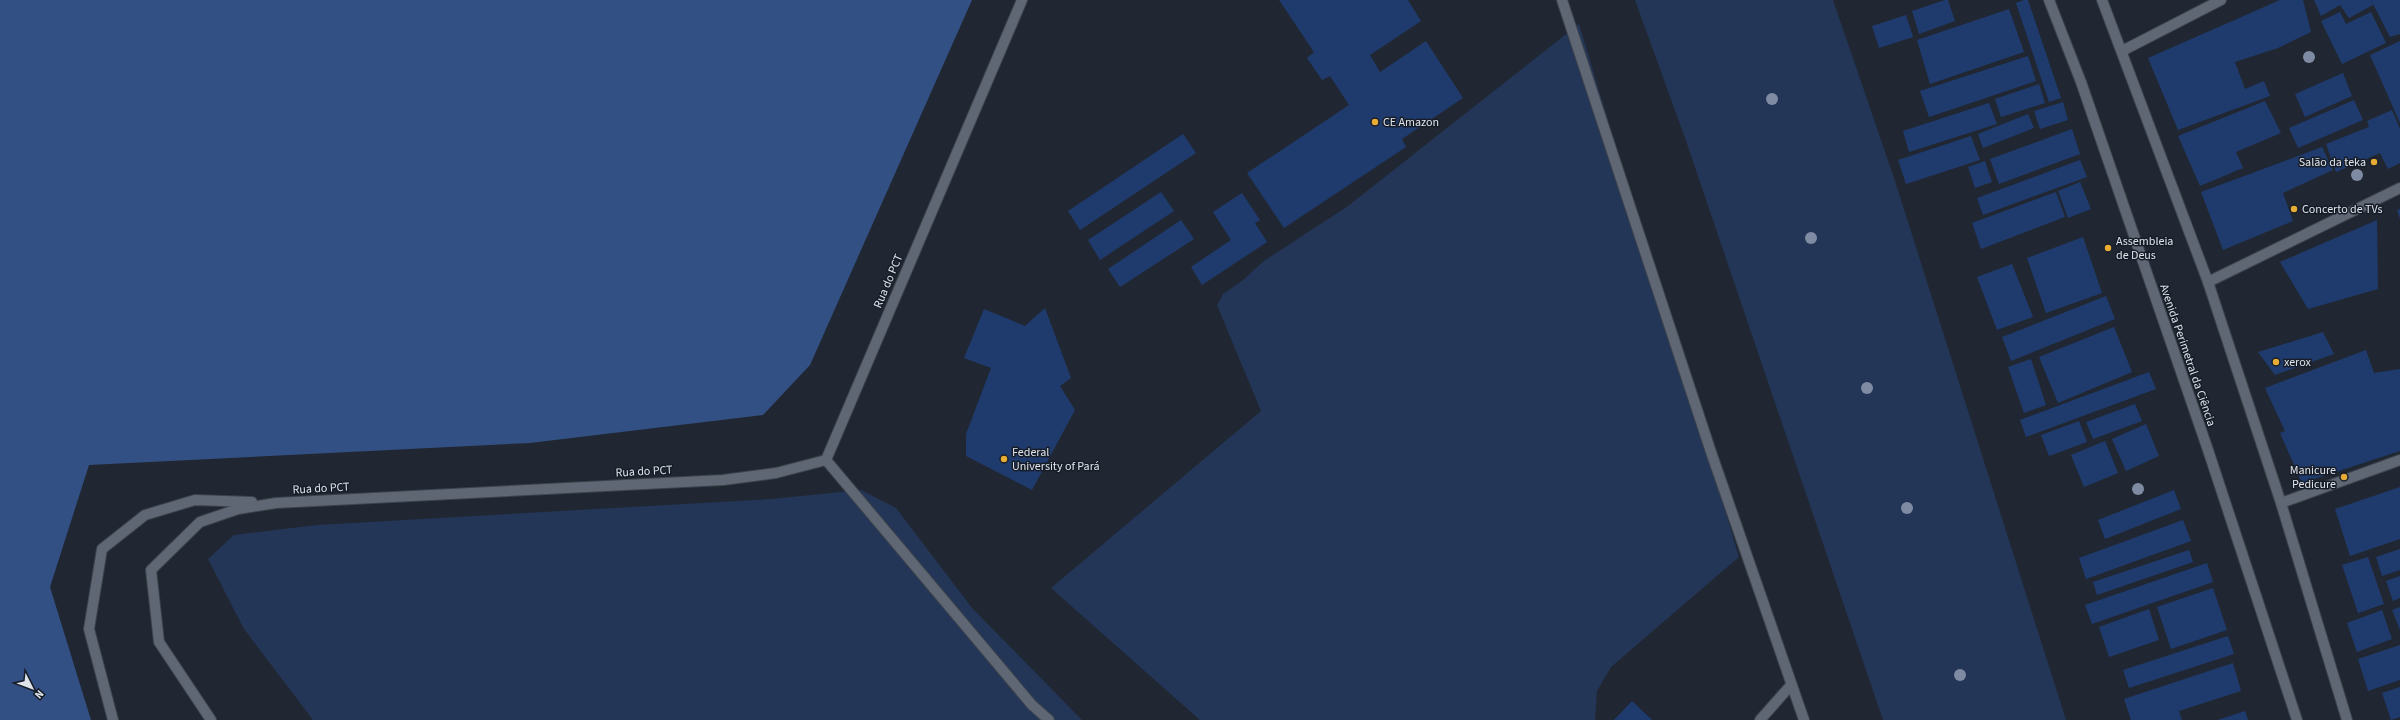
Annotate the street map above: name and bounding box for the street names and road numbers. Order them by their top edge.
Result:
street label: Rua do PCT [869,251,908,311]
street label: Avenida Perimetral da Ciência [2155,282,2220,428]
street label: Rua do PCT [615,461,674,481]
street label: Rua do PCT [292,478,351,498]

